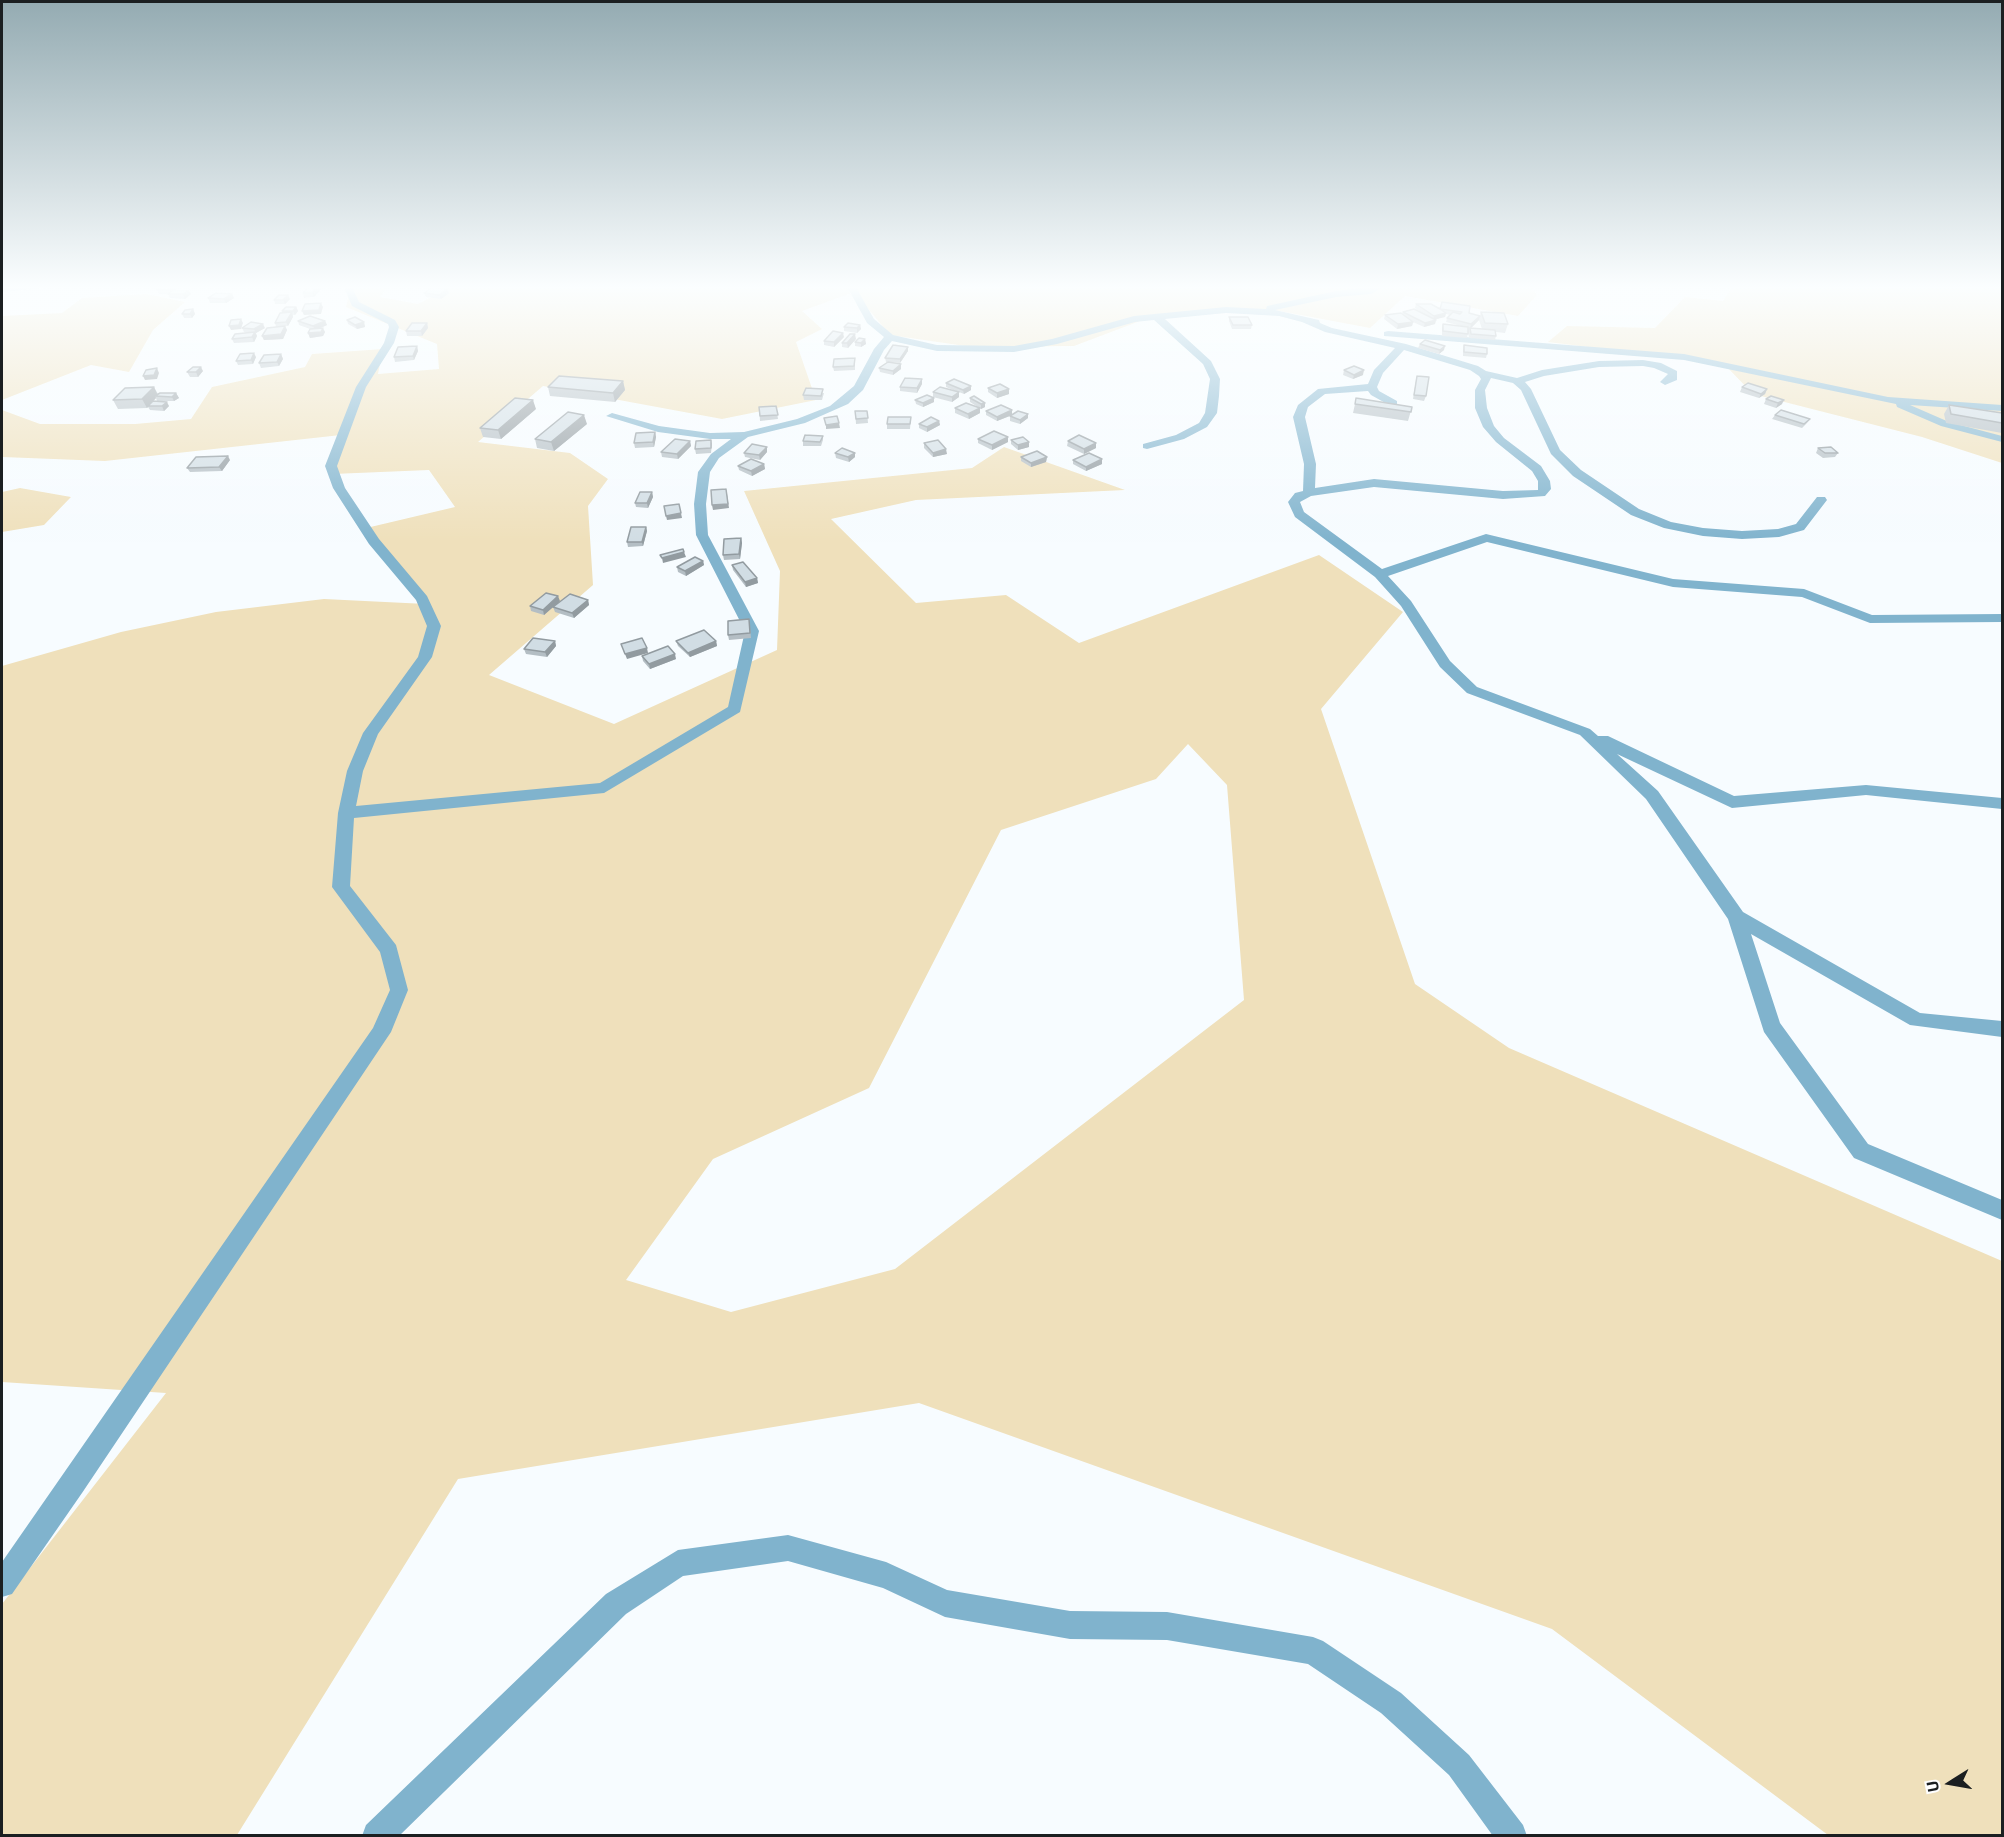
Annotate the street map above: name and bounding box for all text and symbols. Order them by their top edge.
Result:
north arrow [1920,1753,1980,1813]
text: U [1921,1779,1942,1794]

